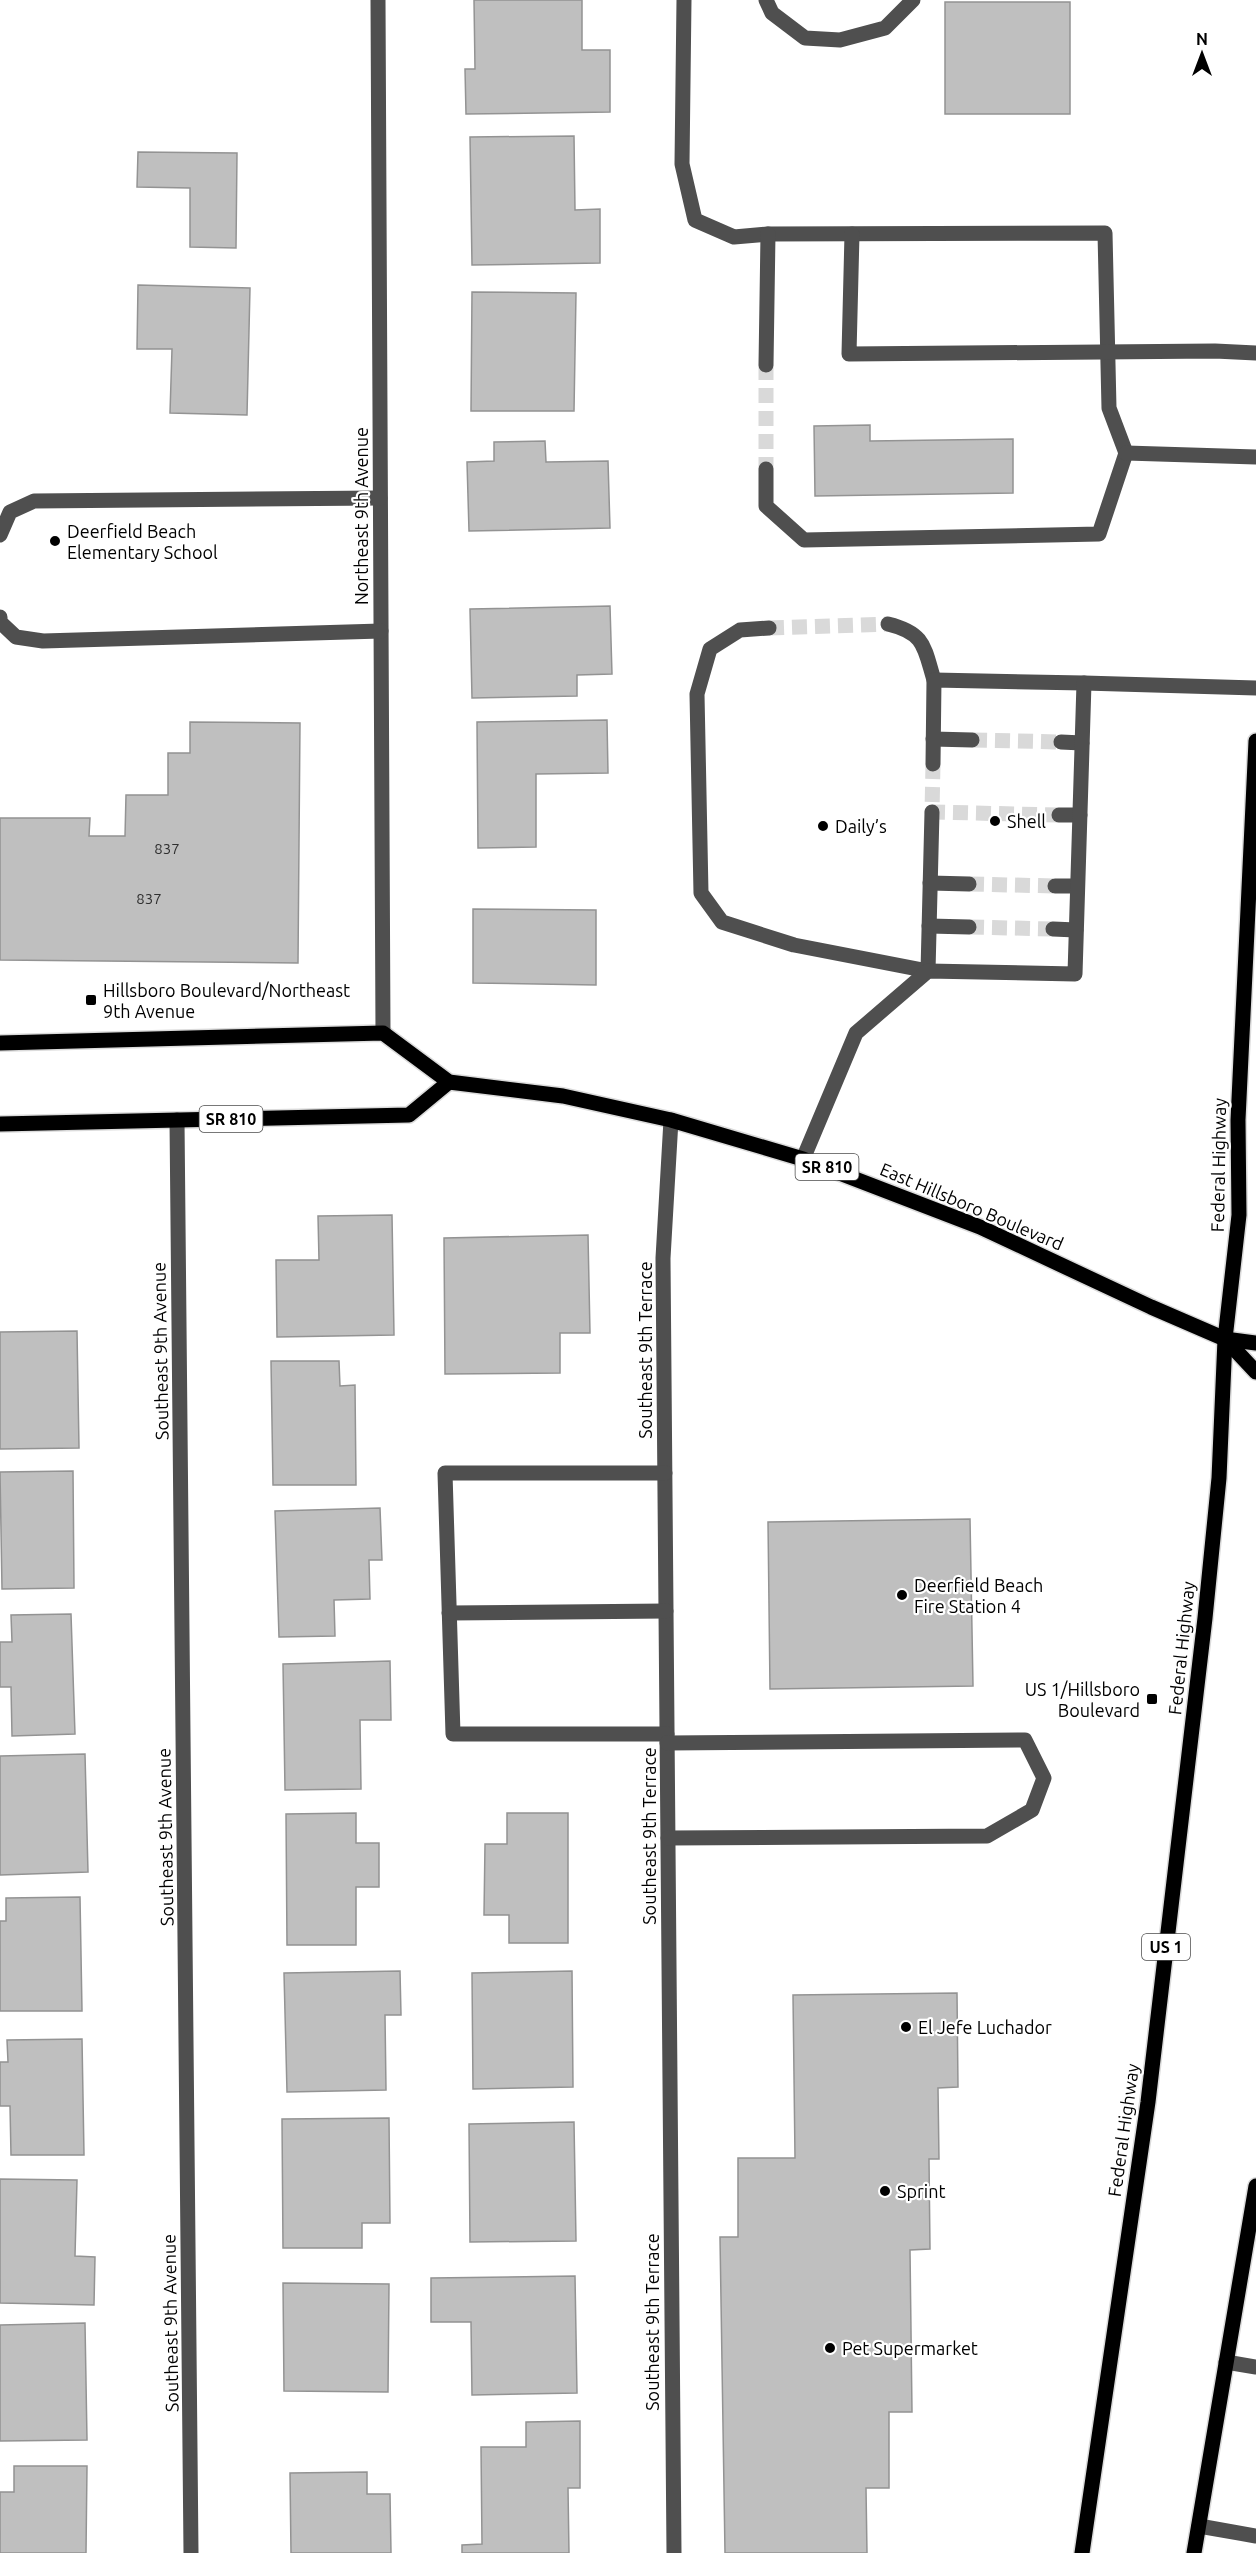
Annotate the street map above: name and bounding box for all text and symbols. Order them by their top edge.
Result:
north arrow [1172,24,1232,84]
text: N [1196,30,1208,48]
street label: Northeast 9th Avenue [351,427,371,605]
place label: Deerfield Beach Elementary School [67,521,218,562]
marker: Deerfield Beach Elementary School [48,534,62,548]
place label: Shell [1007,811,1046,831]
marker: Shell [988,814,1002,828]
place label: Daily’s [835,816,887,836]
marker: Daily’s [816,819,830,833]
house number: 837 [154,840,180,857]
house number: 837 [136,890,162,907]
place label: Hillsboro Boulevard/Northeast 9th Avenue [103,980,350,1021]
marker: Hillsboro Boulevard/Northeast 9th Avenue [84,993,98,1007]
street label: Federal Highway [1207,1097,1229,1232]
road number: SR 810 [200,1106,262,1132]
road number: SR 810 [796,1154,858,1180]
street label: East Hillsboro Boulevard [877,1158,1067,1254]
street label: Southeast 9th Terrace [635,1261,655,1439]
street label: Southeast 9th Avenue [148,1262,172,1440]
place label: Deerfield Beach Fire Station 4 [914,1575,1043,1616]
street label: Federal Highway [1164,1580,1198,1716]
marker: Deerfield Beach Fire Station 4 [895,1588,909,1602]
place label: US 1/Hillsboro Boulevard [1025,1679,1140,1720]
marker: US 1/Hillsboro Boulevard [1145,1692,1159,1706]
street label: Southeast 9th Terrace [639,1747,659,1925]
street label: Southeast 9th Avenue [153,1748,177,1926]
road number: US 1 [1142,1934,1190,1960]
place label: El Jefe Luchador [918,2017,1052,2037]
marker: El Jefe Luchador [899,2020,913,2034]
street label: Federal Highway [1104,2062,1142,2198]
place label: Sprint [897,2181,946,2201]
marker: Sprint [878,2184,892,2198]
street label: Southeast 9th Terrace [642,2233,662,2411]
street label: Southeast 9th Avenue [158,2234,182,2412]
place label: Pet Supermarket [842,2338,978,2358]
marker: Pet Supermarket [823,2341,837,2355]

